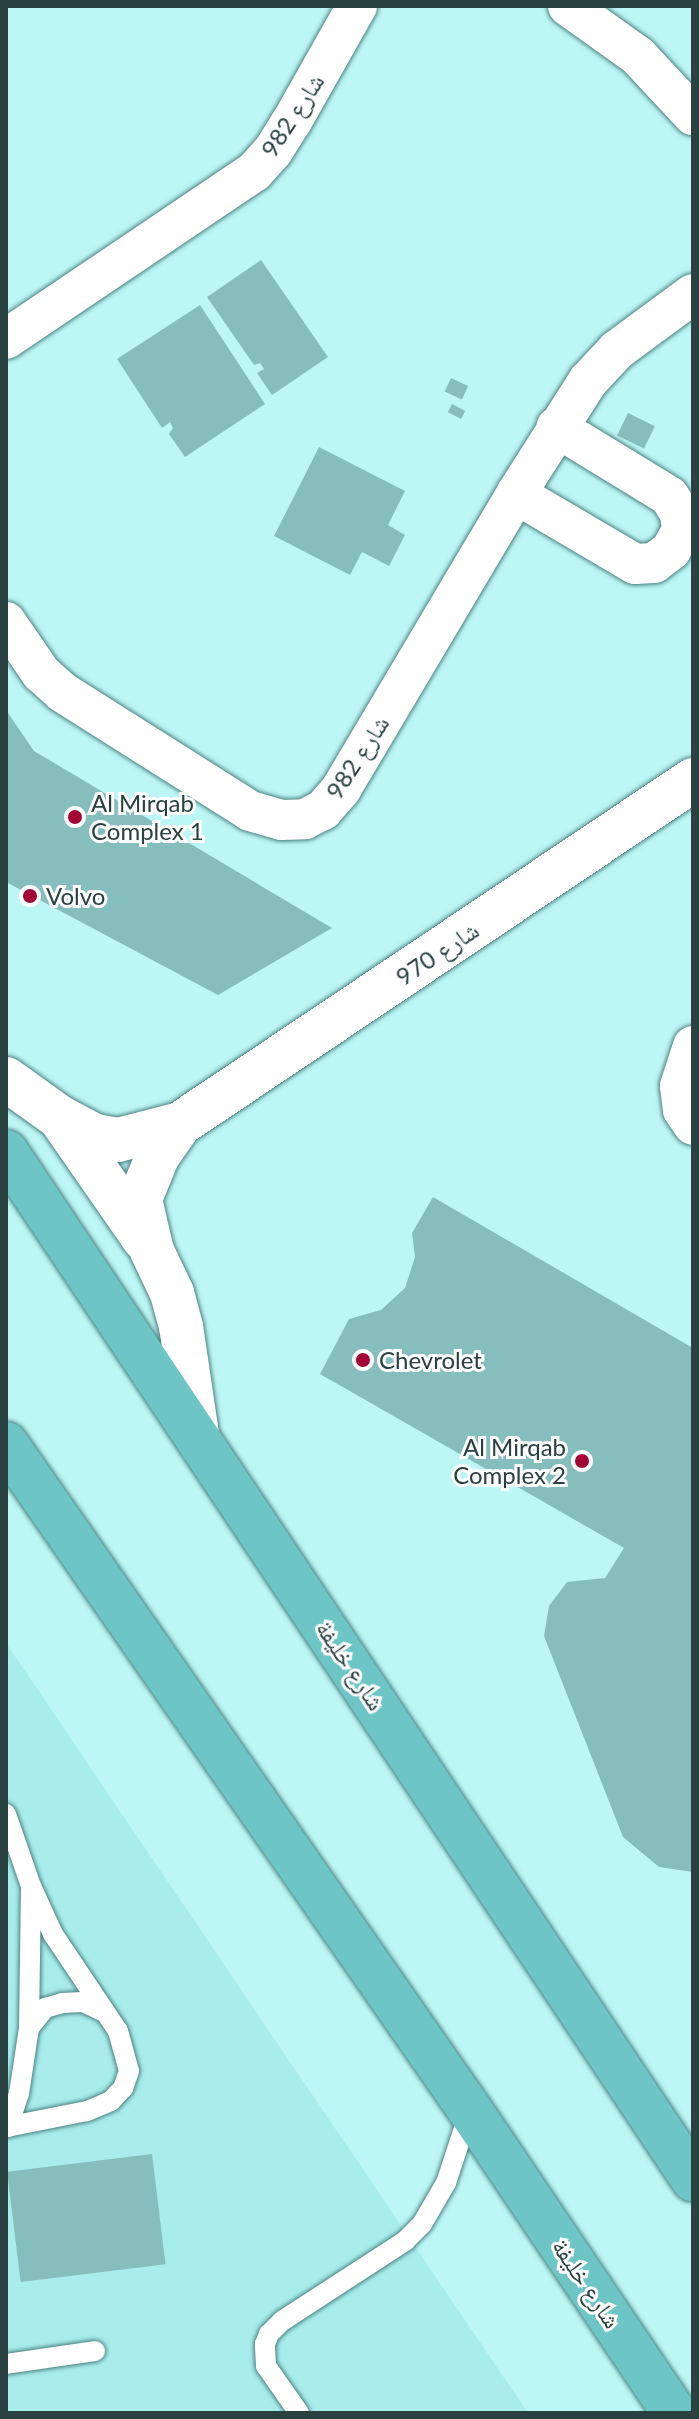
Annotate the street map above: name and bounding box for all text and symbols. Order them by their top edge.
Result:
street label: شارع 982 [254,68,330,162]
street label: شارع 982 [319,710,395,804]
place label: Al Mirqab Complex 1 [91,789,204,845]
marker: Al Mirqab Complex 1 [66,808,84,826]
place label: Volvo [46,882,105,910]
marker: Volvo [21,887,39,905]
street label: شارع 970 [390,915,484,991]
place label: Chevrolet [379,1346,482,1374]
marker: Chevrolet [354,1351,372,1369]
place label: Al Mirqab Complex 2 [453,1433,566,1489]
marker: Al Mirqab Complex 2 [573,1452,591,1470]
street label: شارع خليفة [311,1615,391,1715]
street label: شارع خليفة [547,2233,627,2333]

